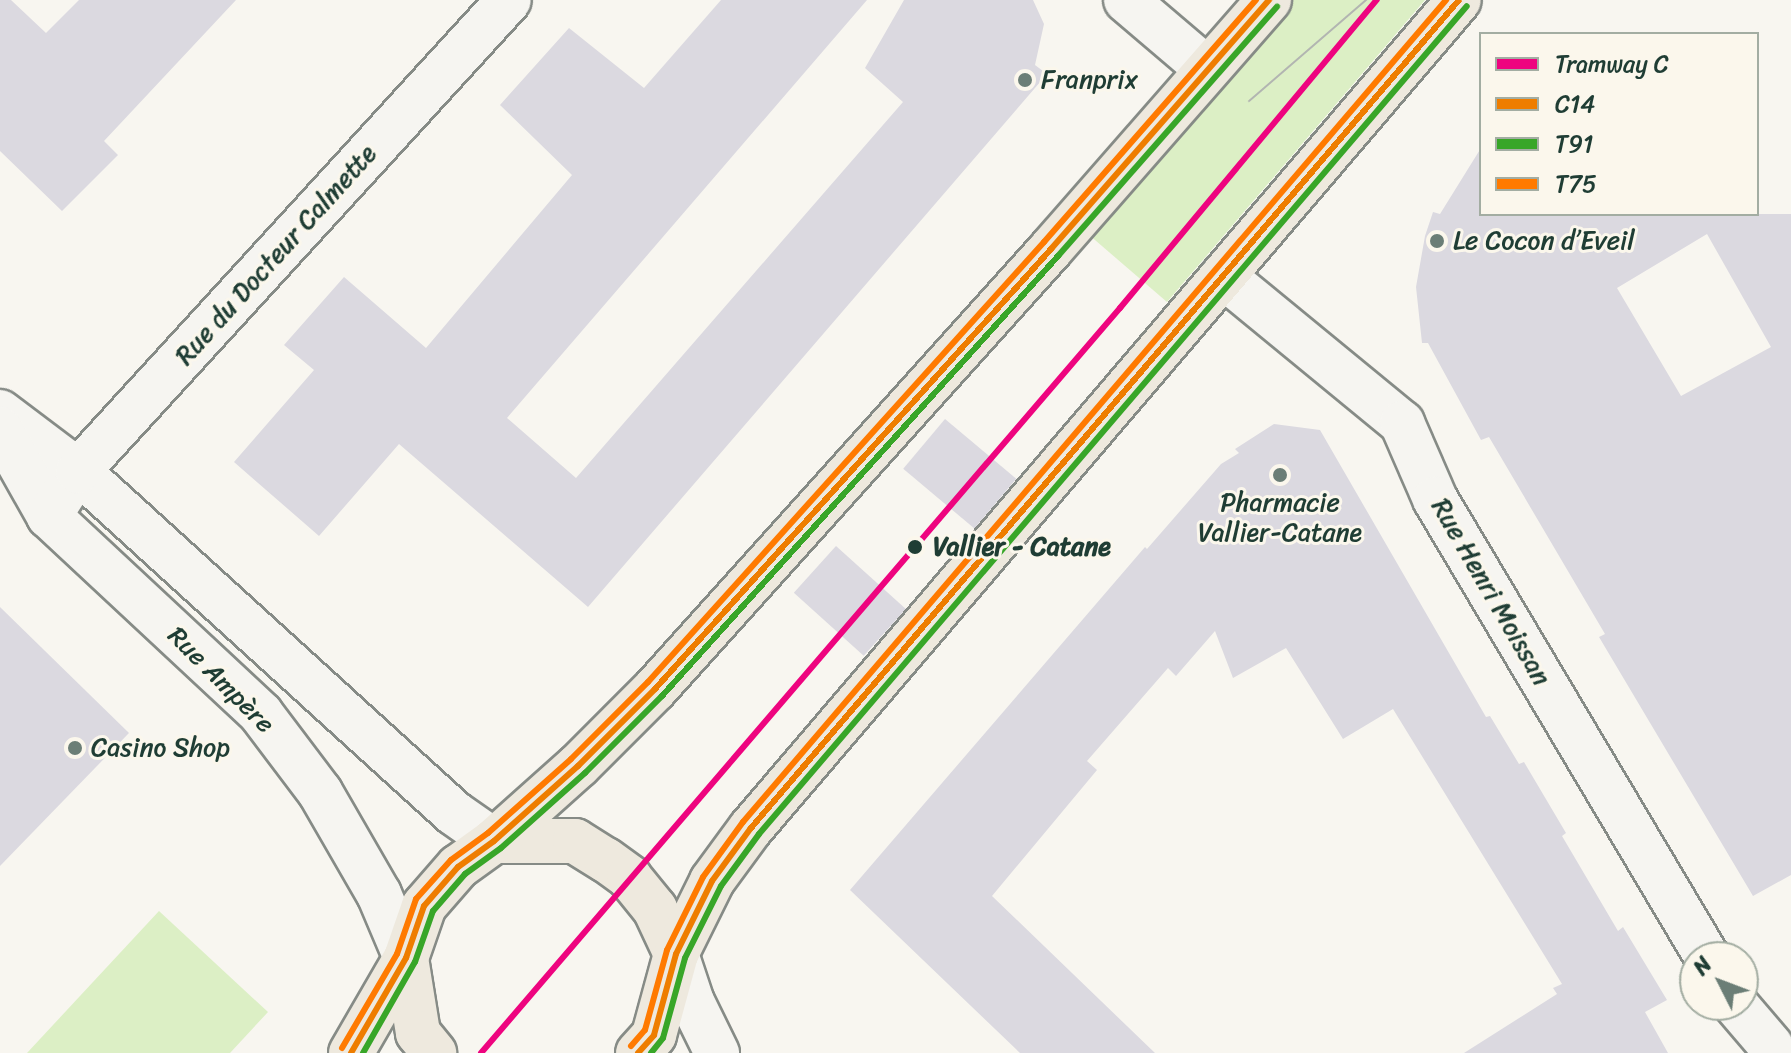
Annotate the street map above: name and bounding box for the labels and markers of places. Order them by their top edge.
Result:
place label: Franprix [1041,64,1138,96]
marker: Franprix [1016,71,1034,89]
place label: Le Cocon d’Eveil [1453,225,1635,257]
marker: Le Cocon d’Eveil [1428,232,1446,250]
marker: Pharmacie Vallier-Catane [1271,466,1289,484]
place label: Pharmacie Vallier-Catane [1198,487,1362,548]
place label: Vallier - Catane [933,531,1111,563]
marker: Vallier - Catane [904,536,926,558]
place label: Casino Shop [91,732,230,764]
marker: Casino Shop [66,739,84,757]

